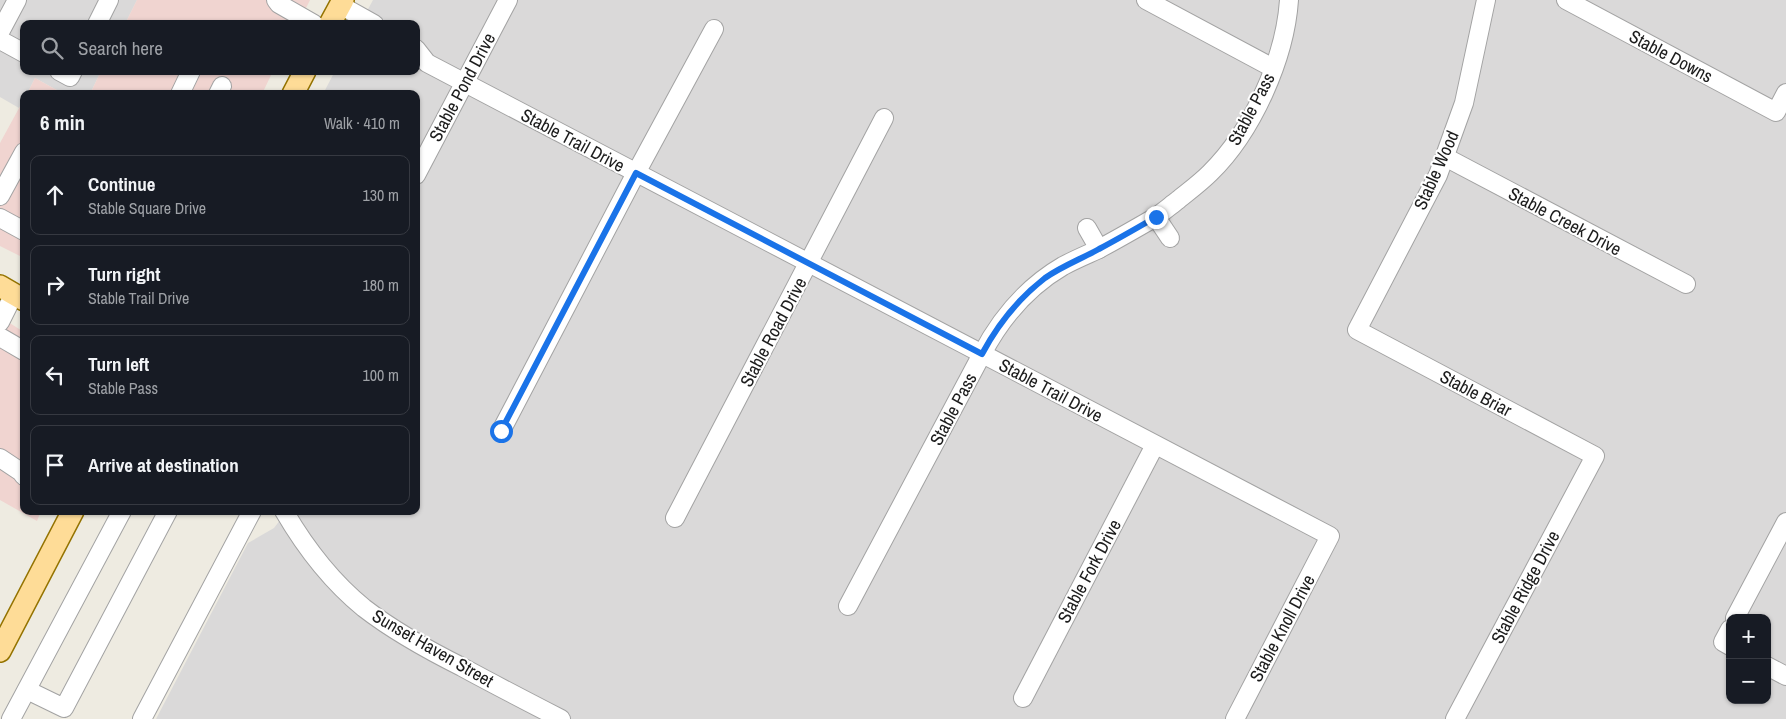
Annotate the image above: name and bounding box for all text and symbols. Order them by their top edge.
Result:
search box [20,20,420,75]
street label: Stable Downs [1625,24,1717,88]
street label: Stable Pond Drive [423,28,501,146]
icon: search [38,34,66,62]
text: Search here [78,35,163,61]
street label: Stable Pass [1221,68,1281,150]
street label: Stable Trail Drive [517,102,629,178]
text: 6 min [40,108,85,137]
text: Walk · 410 m [324,112,400,134]
street label: Stable Wood [1407,126,1465,214]
text: Continue [88,171,156,197]
icon: ahead [41,181,69,209]
street label: Stable Creek Drive [1504,181,1626,261]
text: 130 m [363,184,399,206]
text: Stable Square Drive [88,197,206,219]
route end [1145,206,1168,229]
text: Turn right [88,261,160,287]
icon: right [41,271,69,299]
street label: Stable Road Drive [734,273,812,391]
text: 180 m [363,274,399,296]
text: Stable Trail Drive [88,287,189,309]
text: Turn left [88,351,149,377]
street label: Stable Trail Drive [995,352,1107,428]
icon: left [41,361,69,389]
text: 100 m [363,364,399,386]
street label: Stable Briar [1436,364,1516,422]
street label: Stable Pass [923,368,983,450]
text: Stable Pass [88,377,158,399]
route start [490,420,513,443]
icon: arrive [41,451,69,479]
text: Arrive at destination [88,452,239,478]
street label: Stable Fork Drive [1051,515,1127,627]
street label: Stable Ridge Drive [1485,526,1565,648]
street label: Stable Knoll Drive [1243,570,1321,686]
street label: Sunset Haven Street [368,603,498,693]
map controls [1726,614,1771,704]
button: + [1726,614,1771,659]
button: − [1726,659,1771,704]

